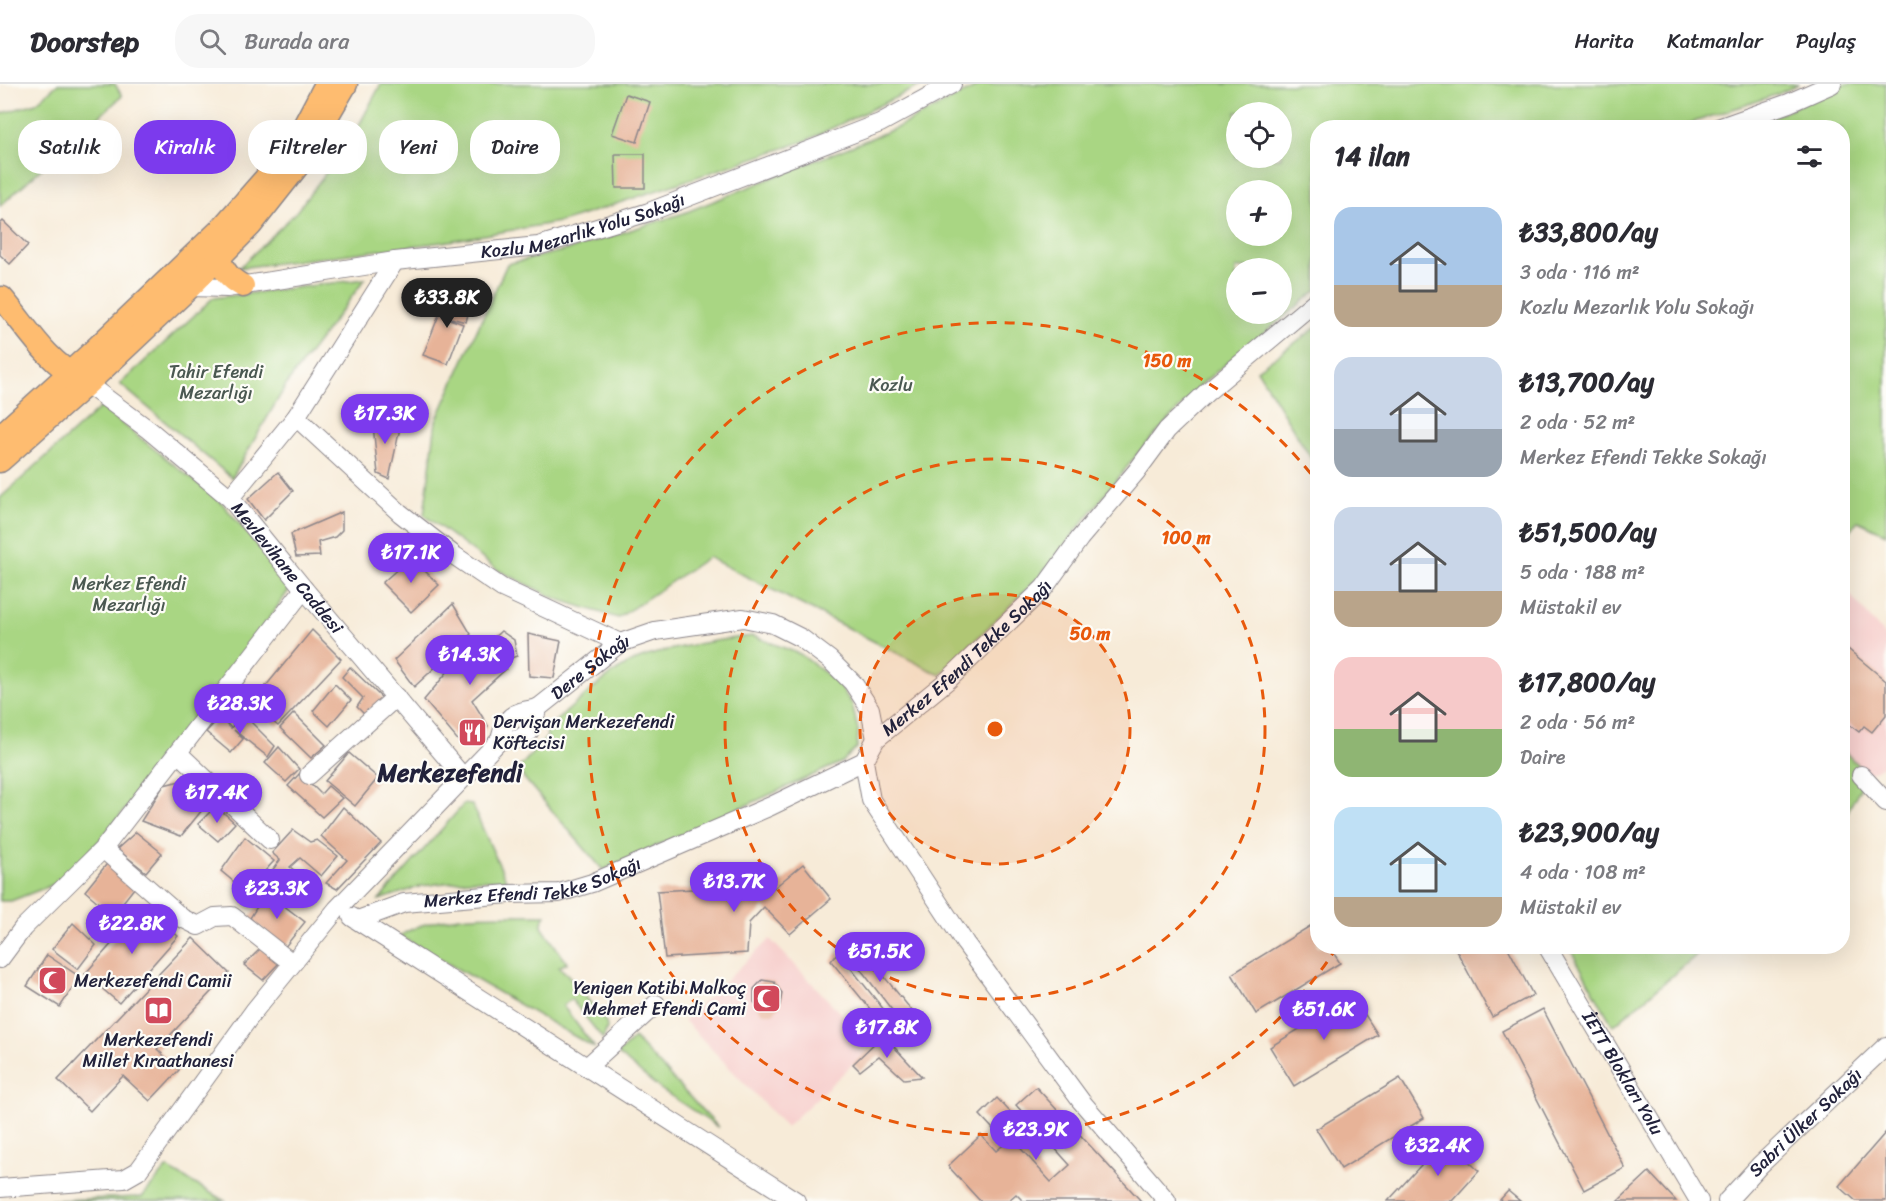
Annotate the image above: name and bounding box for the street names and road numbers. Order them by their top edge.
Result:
street label: Kozlu Mezarlık Yolu Sokağı [479,184,690,268]
street label: Mevlevihane Caddesi [223,494,352,642]
street label: Merkez Efendi Tekke Sokağı [874,573,1061,745]
street label: Dere Sokağı [543,625,634,708]
street label: Merkez Efendi Tekke Sokağı [422,848,646,917]
street label: İETT Blokları Yolu [1573,1004,1673,1142]
street label: Sabri Ülker Sokağı [1740,1060,1870,1184]

